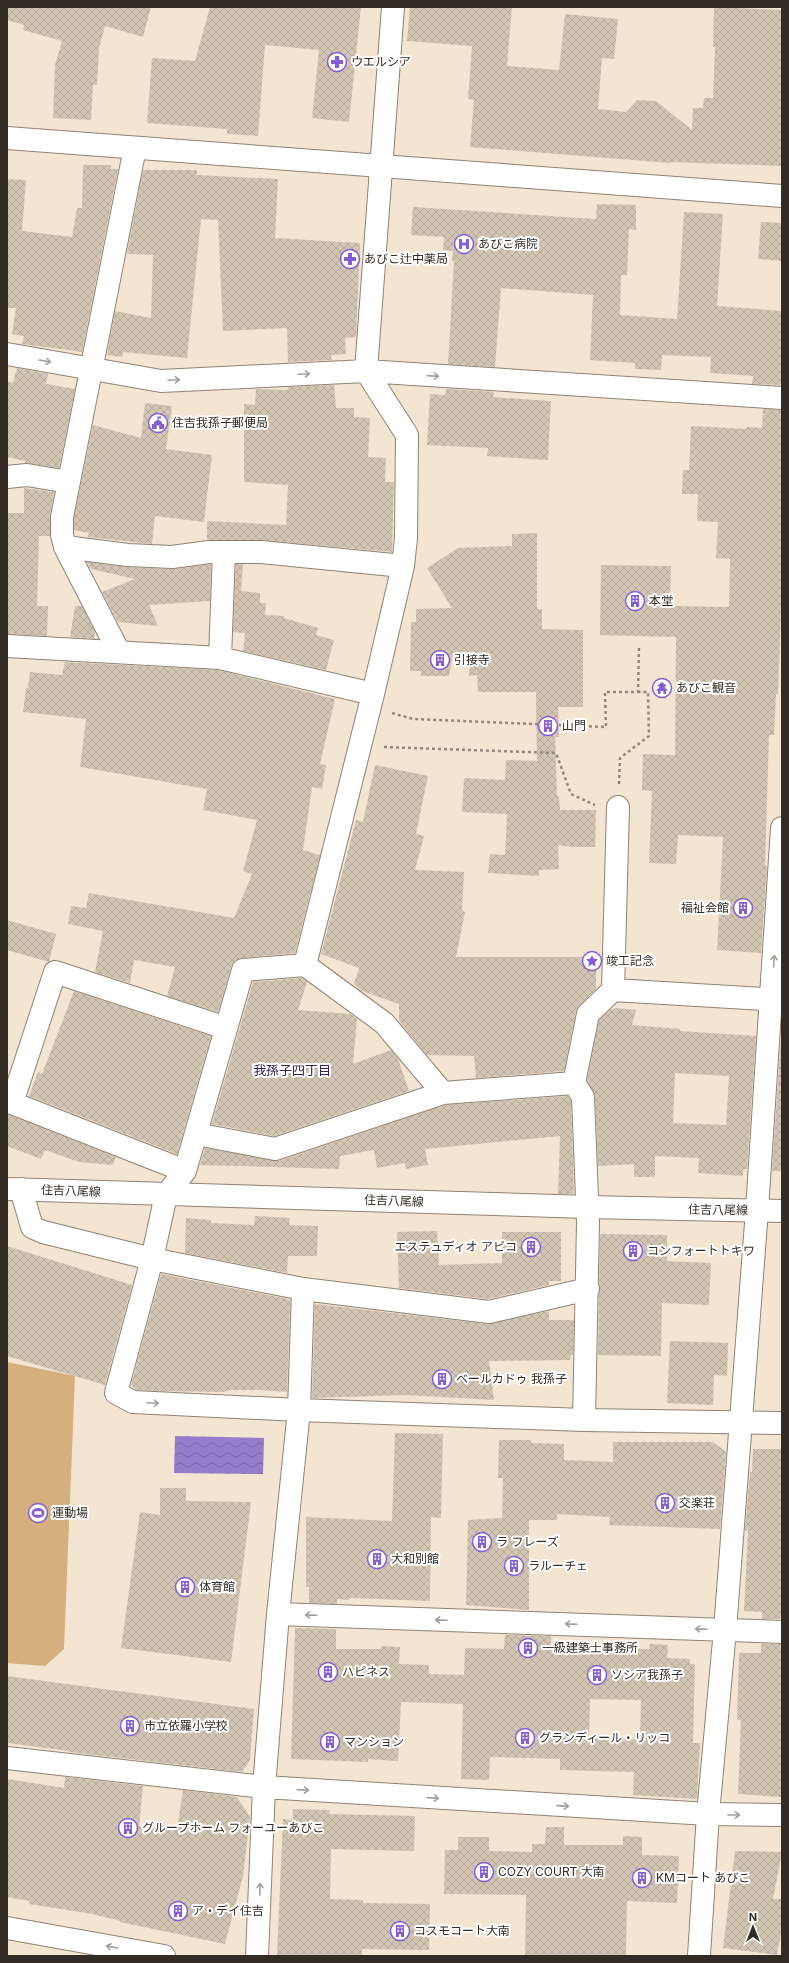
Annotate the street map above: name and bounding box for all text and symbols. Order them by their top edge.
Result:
pharmacy icon: ウエルシア [326,51,348,73]
place label: ウエルシア [351,54,411,69]
hospital icon: あびこ病院 [453,233,475,255]
place label: あびこ病院 [478,236,538,251]
pharmacy icon: あびこ辻中薬局 [339,248,361,270]
place label: あびこ辻中薬局 [364,251,448,266]
one-way arrow [39,357,52,365]
one-way arrow [297,370,310,378]
one-way arrow [426,372,439,379]
one-way arrow [167,376,180,384]
public building icon: 住吉我孫子郵便局 [147,412,169,434]
place label: 住吉我孫子郵便局 [172,415,268,430]
building icon: 本堂 [624,590,646,612]
place label: 本堂 [649,593,673,608]
building icon: 引接寺 [429,649,451,671]
place label: 引接寺 [454,652,490,667]
temple icon: あびこ観音 [651,677,673,699]
place label: あびこ観音 [676,680,736,695]
building icon: 山門 [537,715,559,737]
place label: 山門 [562,718,586,733]
building icon: 福祉会館 [732,897,754,919]
place label: 福祉会館 [681,900,729,915]
place icon: 竣工記念 [581,950,603,972]
place label: 竣工記念 [606,953,654,968]
one-way arrow [770,955,777,968]
district label: 我孫子四丁目 [253,1062,331,1078]
street label: 住吉八尾線 [41,1182,101,1199]
street label: 住吉八尾線 [364,1192,424,1209]
street label: 住吉八尾線 [688,1201,748,1218]
building icon: エステュディオ アビコ [520,1236,542,1258]
place label: エステュディオ アビコ [394,1239,517,1254]
building icon: コンフォートトキワ [622,1240,644,1262]
place label: コンフォートトキワ [647,1243,755,1258]
building icon: ベールカドゥ 我孫子 [431,1368,453,1390]
place label: ベールカドゥ 我孫子 [456,1371,567,1386]
one-way arrow [146,1399,159,1406]
building icon: 交楽荘 [654,1492,676,1514]
place label: 交楽荘 [679,1495,715,1510]
sports icon: 運動場 [27,1502,49,1524]
place label: 運動場 [52,1505,88,1520]
building icon: ラ フレーズ [471,1531,493,1553]
place label: ラ フレーズ [496,1534,559,1549]
building icon: 大和別館 [366,1548,388,1570]
place label: 大和別館 [391,1551,439,1566]
building icon: ラルーチェ [503,1555,525,1577]
place label: ラルーチェ [528,1558,588,1573]
building icon: 体育館 [174,1576,196,1598]
place label: 体育館 [199,1579,235,1594]
one-way arrow [305,1611,318,1619]
one-way arrow [435,1616,448,1624]
one-way arrow [565,1621,578,1628]
one-way arrow [695,1626,708,1633]
building icon: 一級建築士事務所 [517,1637,539,1659]
place label: 一級建築士事務所 [542,1640,638,1655]
building icon: ハピネス [317,1661,339,1683]
place label: ハピネス [342,1664,390,1679]
building icon: ソシア我孫子 [586,1664,608,1686]
place label: ソシア我孫子 [611,1667,683,1682]
building icon: 市立依羅小学校 [119,1715,141,1737]
place label: 市立依羅小学校 [144,1718,228,1733]
building icon: グランディール・リッコ [514,1727,536,1749]
place label: グランディール・リッコ [539,1730,670,1745]
building icon: マンション [319,1731,341,1753]
place label: マンション [344,1734,404,1749]
one-way arrow [296,1786,309,1793]
one-way arrow [426,1794,439,1801]
one-way arrow [556,1802,569,1809]
one-way arrow [727,1811,740,1819]
building icon: グループホーム フォーユーあびこ [117,1817,139,1839]
place label: グループホーム フォーユーあびこ [142,1820,324,1835]
building icon: COZY COURT 大南 [473,1861,495,1883]
place label: COZY COURT 大南 [498,1864,605,1879]
building icon: KMコート あびこ [631,1867,653,1889]
place label: KMコート あびこ [656,1870,750,1885]
one-way arrow [256,1883,264,1896]
building icon: ア・デイ住吉 [167,1900,189,1922]
place label: ア・デイ住吉 [192,1903,264,1918]
north arrow [733,1907,773,1947]
text: N [749,1910,757,1924]
building icon: コスモコート大南 [389,1920,411,1942]
place label: コスモコート大南 [414,1923,510,1938]
one-way arrow [106,1942,119,1950]

